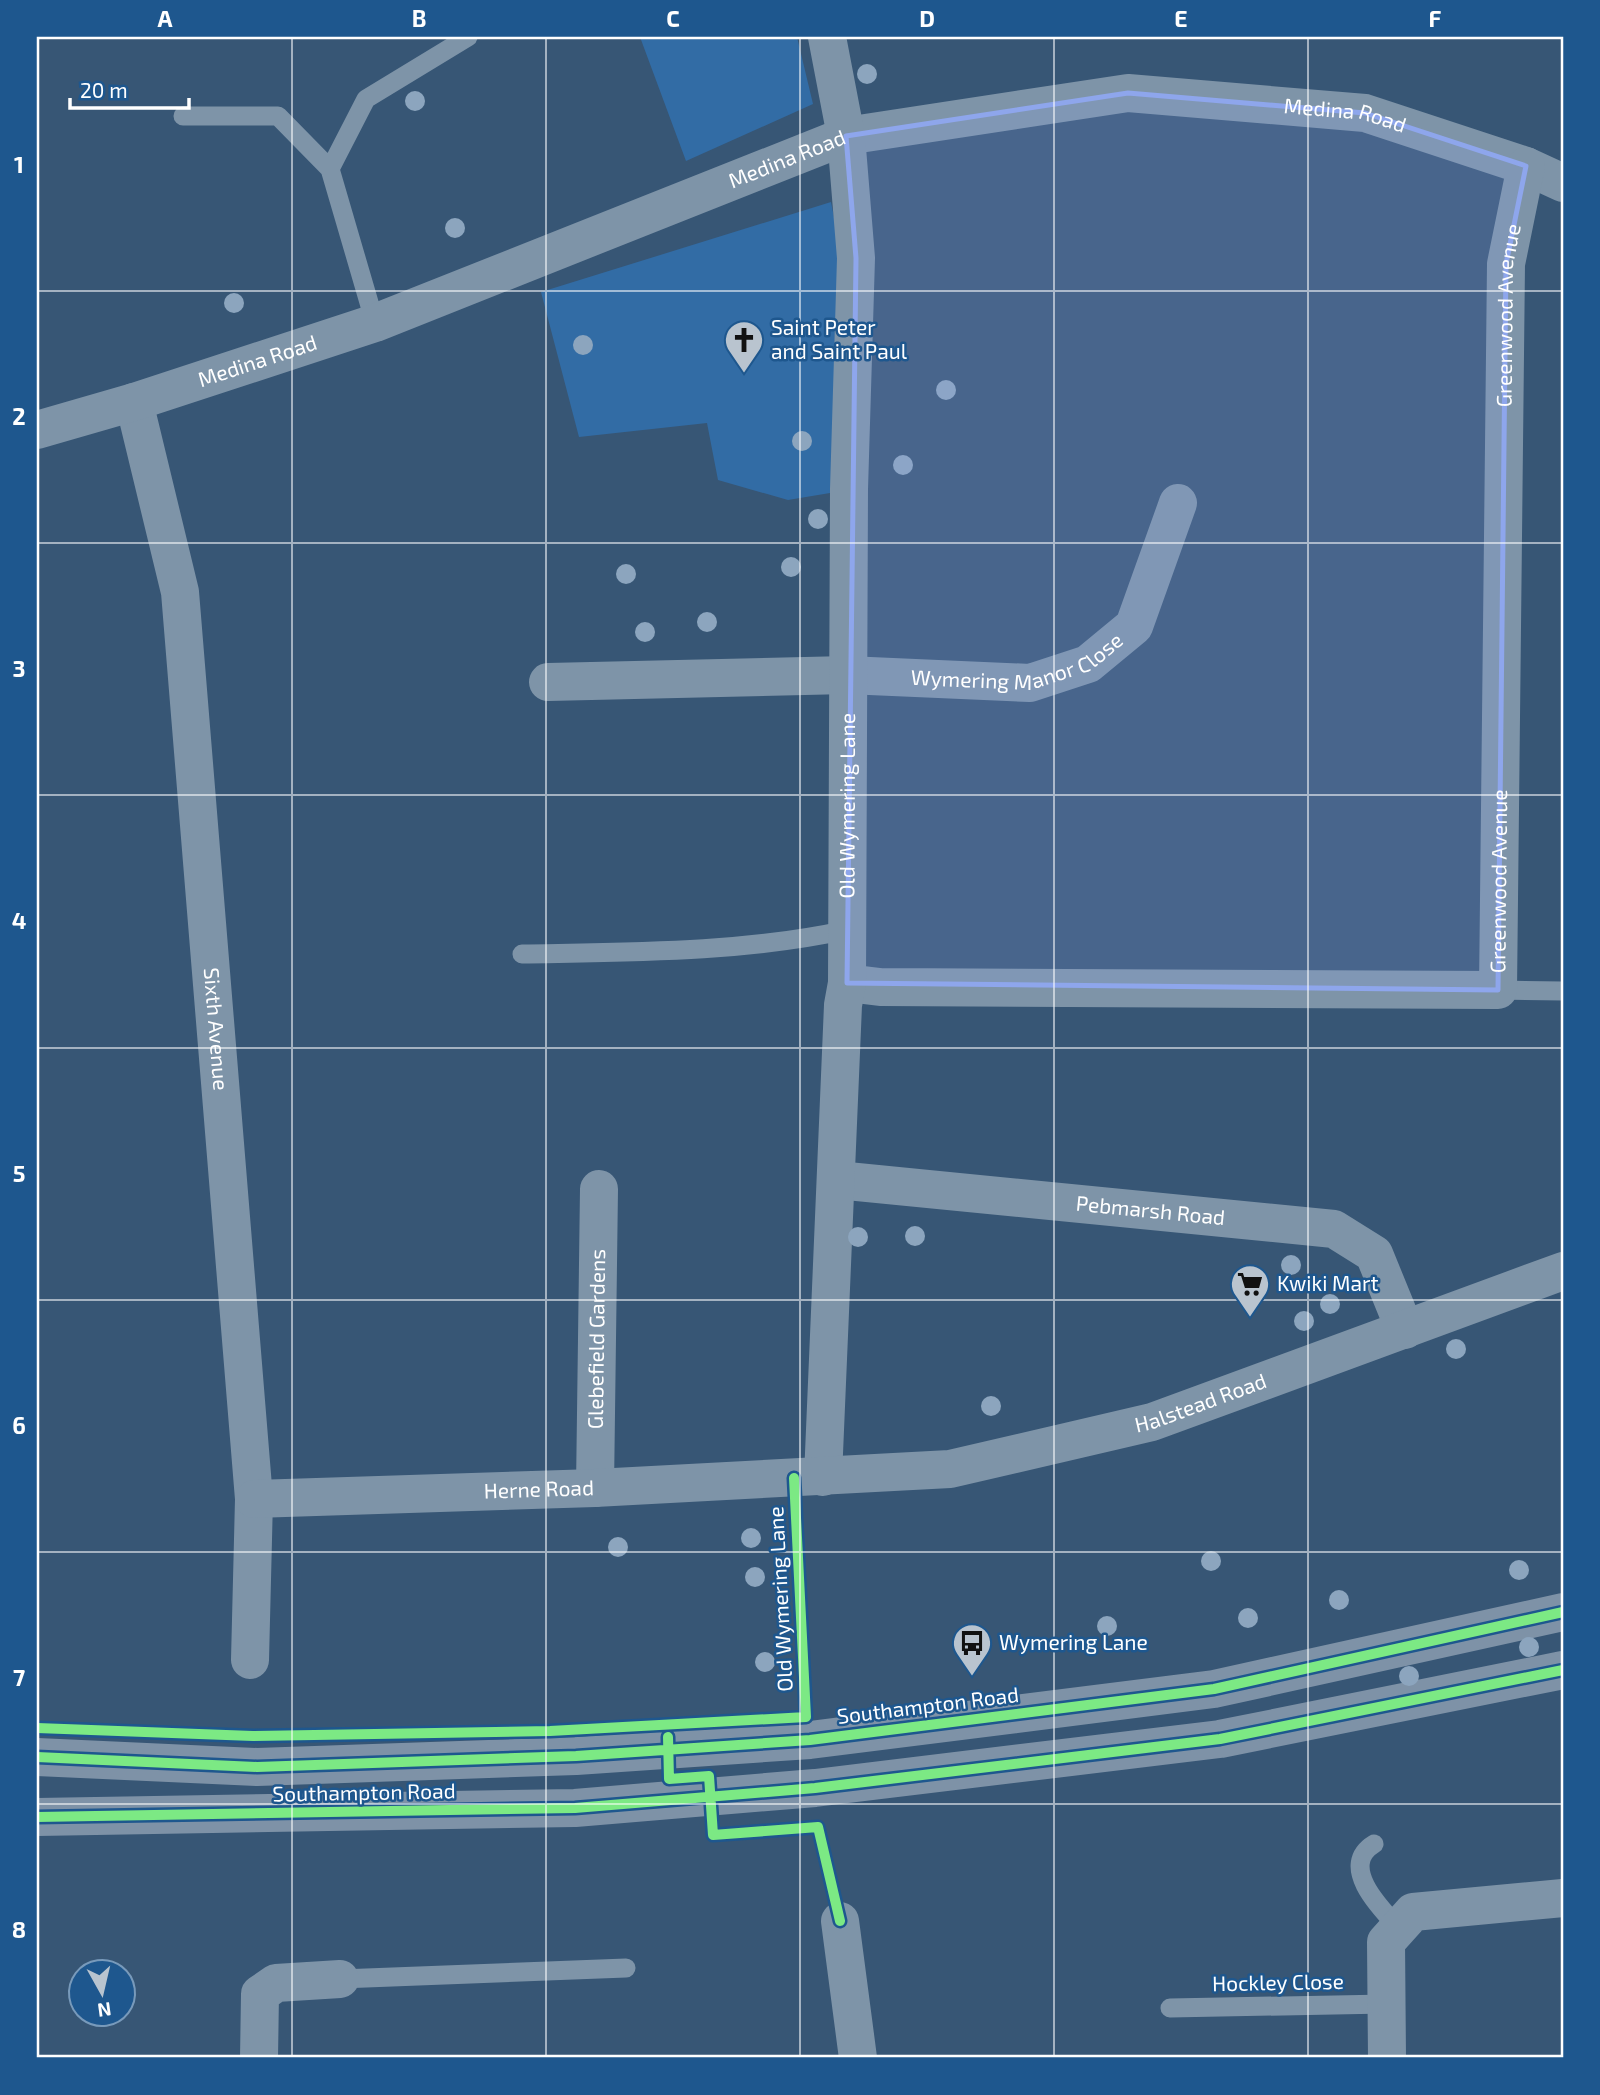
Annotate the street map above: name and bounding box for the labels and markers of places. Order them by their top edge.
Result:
place label: Saint Peter and Saint Paul [771,314,908,363]
church icon: Saint Peter and Saint Paul [723,319,765,374]
supermarket icon: Kwiki Mart [1229,1263,1271,1318]
place label: Kwiki Mart [1277,1270,1378,1295]
bus stop icon: Wymering Lane [951,1622,993,1677]
place label: Wymering Lane [999,1629,1148,1654]

